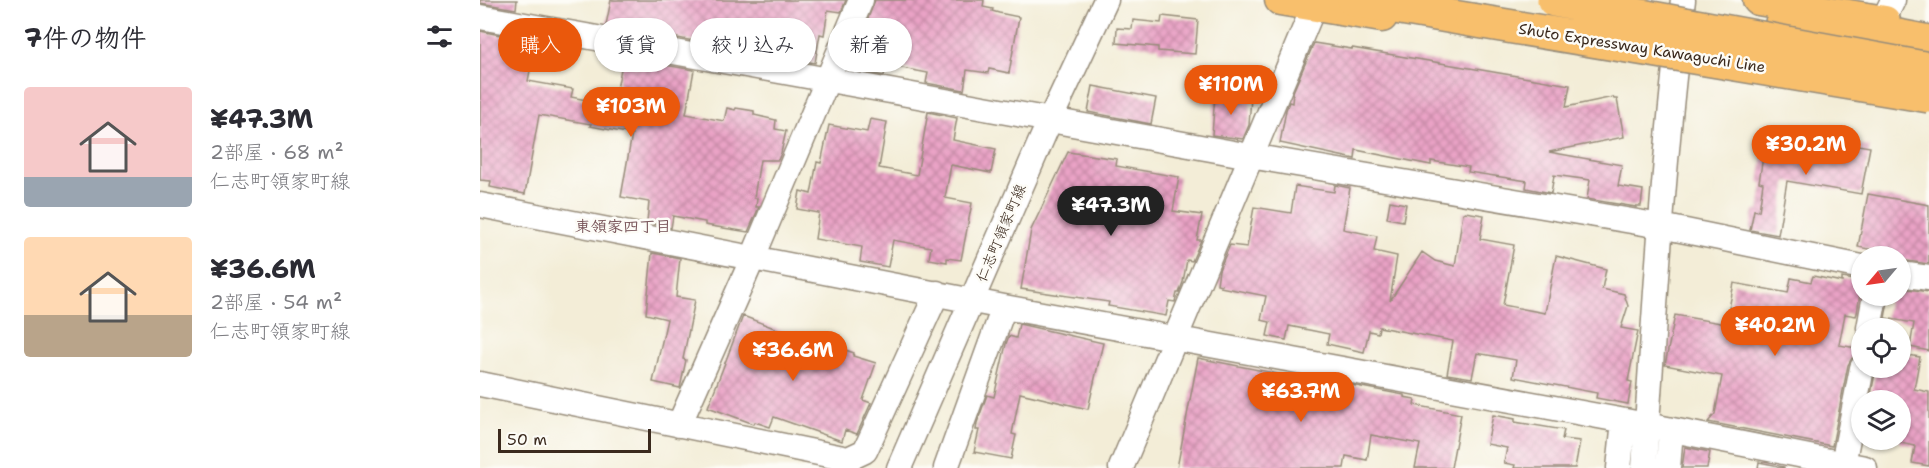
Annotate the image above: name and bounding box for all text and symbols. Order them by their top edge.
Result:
chip: 購入 [498,18,582,72]
chip: 賃貸 [594,18,678,72]
chip: 絞り込み [690,18,816,72]
chip: 新着 [828,18,912,72]
street label: Shuto Expressway Kawaguchi Line [1517,19,1767,77]
text: 7件の物件 [24,20,146,55]
icon: filters [423,20,456,53]
pin: ¥110M [1189,65,1273,116]
text: ¥110M [1198,71,1264,97]
pin: ¥103M [589,87,673,138]
text: ¥103M [596,93,666,119]
text: ¥47.3M [210,101,313,136]
icon: home [72,111,144,183]
pin: ¥30.2M [1757,125,1855,176]
text: ¥30.2M [1766,131,1846,157]
text: 2部屋 · 68 m² [210,139,344,165]
text: 仁志町領家町線 [210,168,350,194]
street label: 仁志町領家町線 [971,181,1031,285]
pin: ¥47.3M [1062,186,1160,237]
text: ¥47.3M [1071,192,1151,218]
district label: 東領家四丁目 [575,216,671,237]
north arrow [1851,246,1911,306]
map controls [1851,246,1911,450]
text: ¥36.6M [210,251,316,286]
icon: home [72,261,144,333]
text: 2部屋 · 54 m² [210,289,342,315]
pin: ¥40.2M [1726,306,1824,357]
text: ¥40.2M [1735,312,1815,338]
text: 仁志町領家町線 [210,318,350,344]
button: locate [1851,318,1911,378]
pin: ¥36.6M [744,331,842,382]
text: ¥36.6M [752,337,834,363]
pin: ¥63.7M [1252,372,1350,423]
text: ¥63.7M [1262,378,1340,404]
button: layers [1851,390,1911,450]
scale bar [498,426,651,454]
text: 50 m [507,429,547,450]

